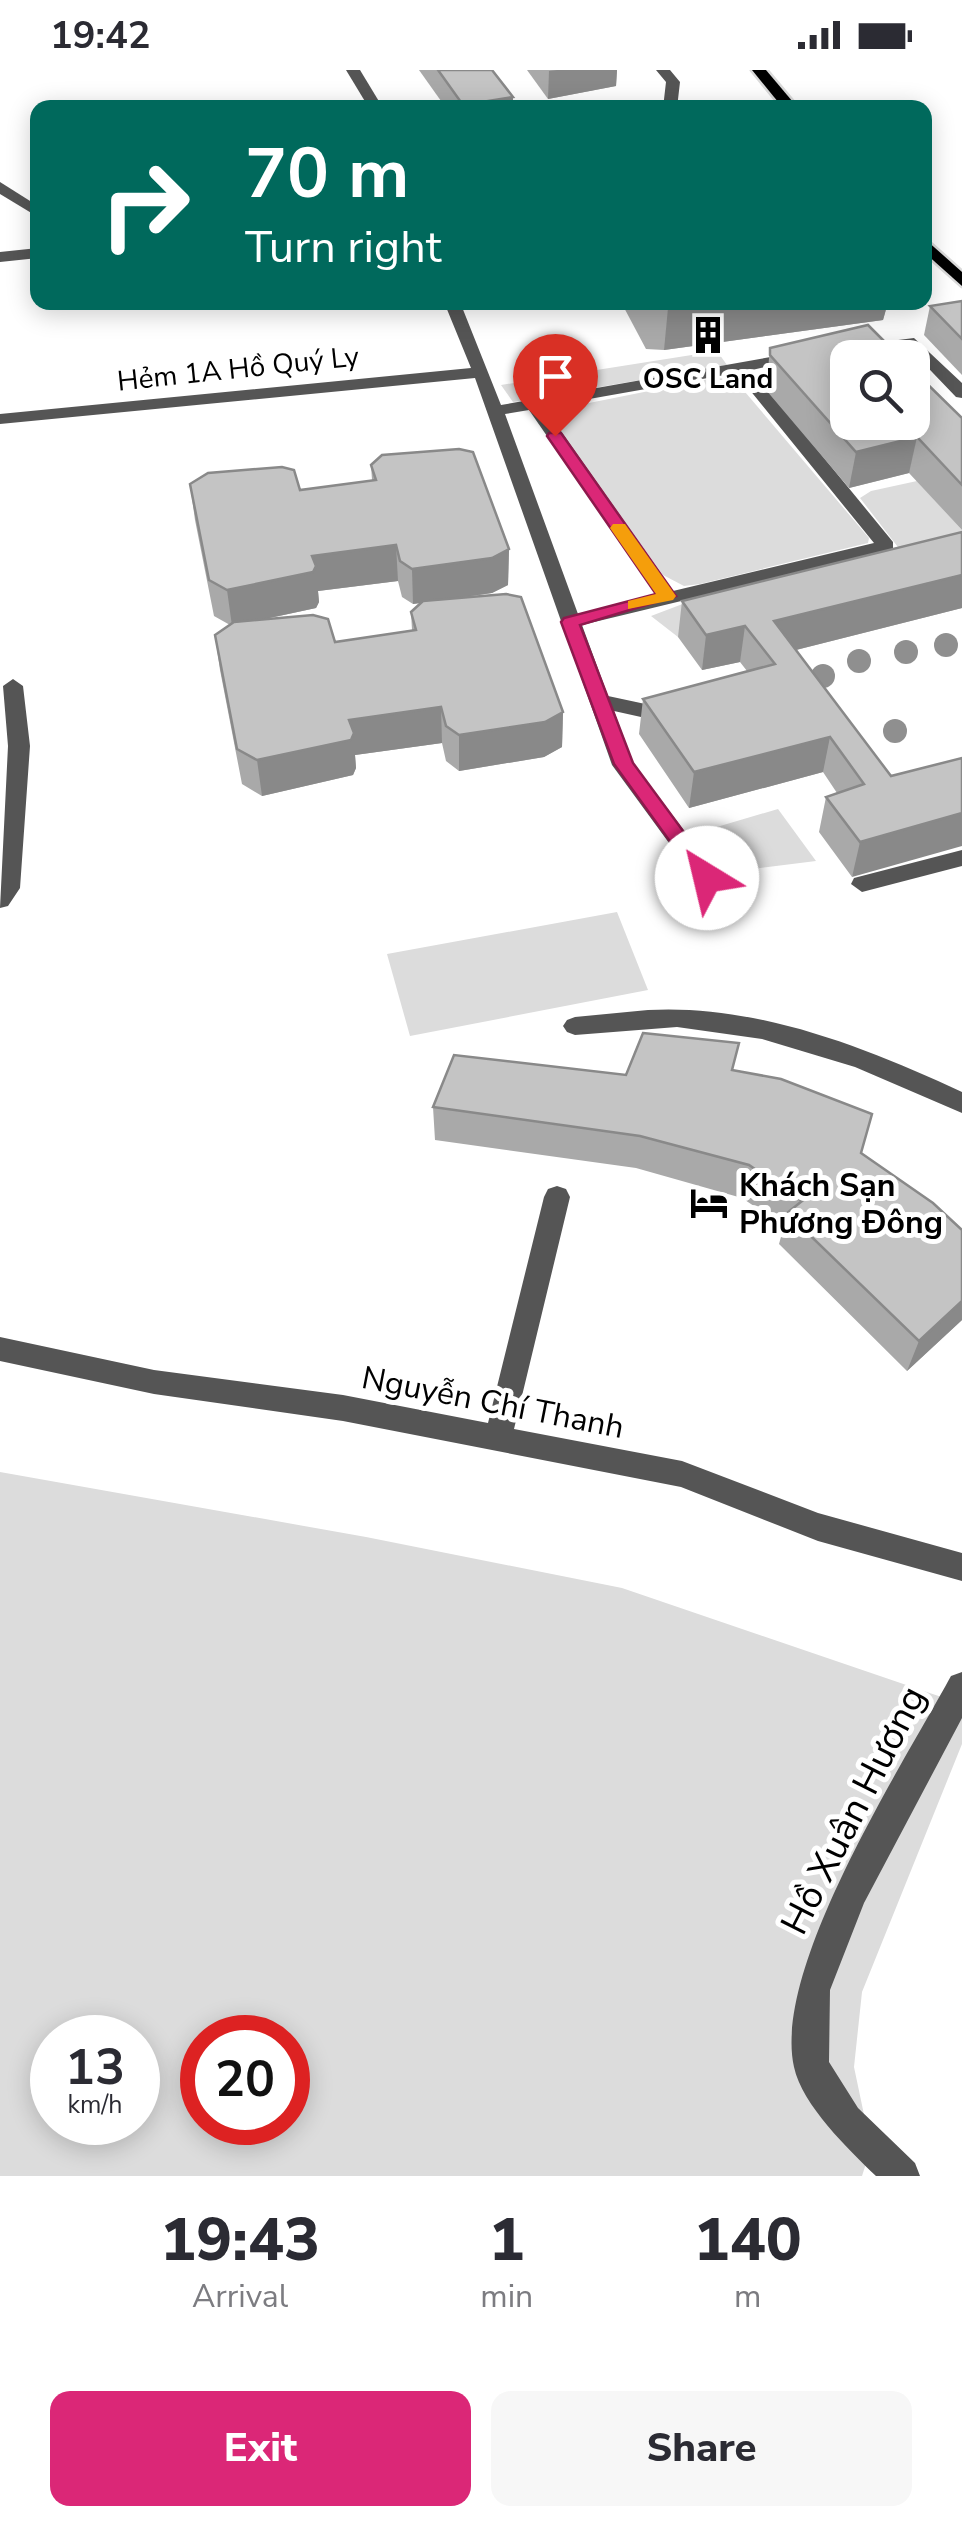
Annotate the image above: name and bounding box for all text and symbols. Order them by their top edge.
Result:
text: 19:42 [50,10,151,61]
text: 70 m [245,126,409,222]
icon: right [80,140,210,270]
text: Turn right [245,217,442,278]
building icon: OSC Land [687,314,729,356]
pin [513,334,598,437]
street label: Hẻm 1A Hồ Quý Ly [115,337,362,401]
map controls [830,340,930,440]
button: search [830,340,930,440]
icon: arrive [528,349,583,404]
place label: OSC Land [643,360,773,398]
position arrow [655,826,759,930]
place label: Khách Sạn Phương Đông [739,1164,943,1244]
hotel icon: Khách Sạn Phương Đông [688,1182,730,1224]
street label: Nguyễn Chí Thanh [358,1356,628,1449]
street label: Hồ Xuân Hương [769,1677,938,1943]
speed limit sign: 20 [180,2015,310,2145]
text: 13 [65,2033,125,2102]
text: km/h [67,2088,123,2122]
text: 19:43 [160,2199,320,2281]
text: 1 [489,2199,525,2281]
text: 140 [694,2199,802,2281]
text: Arrival [192,2275,288,2318]
text: min [480,2275,533,2318]
text: m [734,2275,761,2318]
button: Exit [50,2391,471,2506]
button: Share [491,2391,912,2506]

